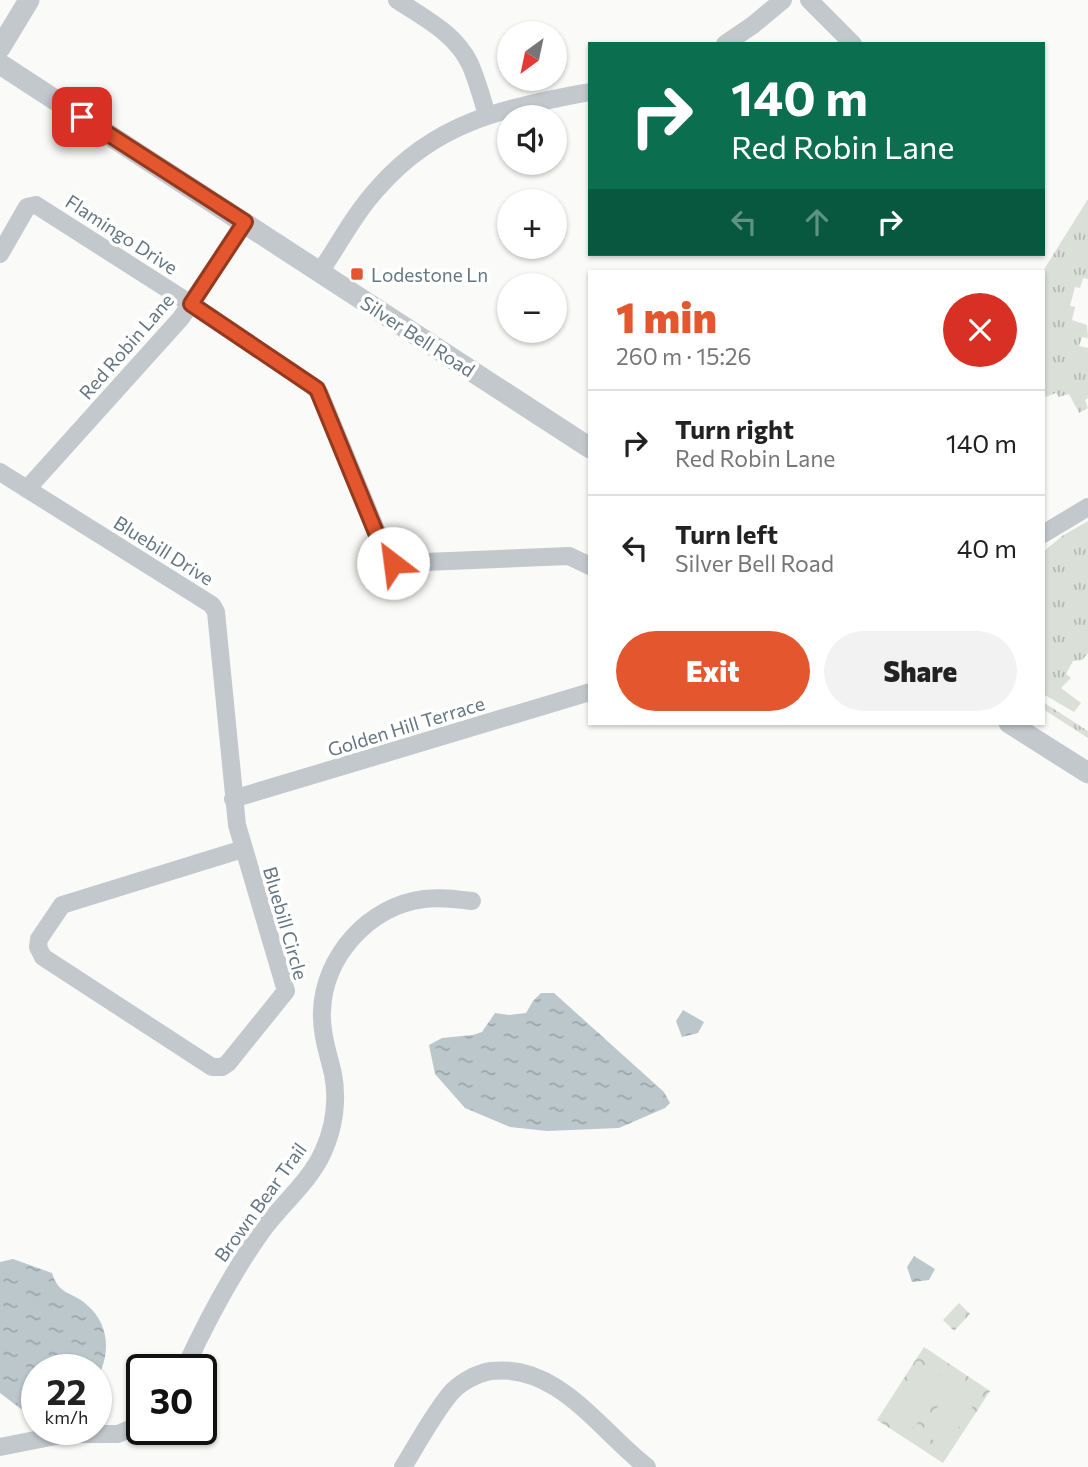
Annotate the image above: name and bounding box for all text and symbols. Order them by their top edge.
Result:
north arrow [497,21,567,91]
map controls [497,21,567,343]
text: 140 m [731,66,868,126]
icon: right [616,70,707,161]
pin [52,87,112,147]
icon: arrive [63,98,101,136]
button: sound [497,105,567,175]
text: Red Robin Lane [731,126,954,166]
street label: Flamingo Drive [62,189,182,279]
button: + [497,189,567,259]
icon: left [725,203,763,241]
icon: ahead [798,203,836,241]
icon: right [871,203,909,241]
place label: Lodestone Ln [371,263,488,286]
marker: Lodestone Ln [349,266,365,282]
button: − [497,273,567,343]
street label: Red Robin Lane [74,288,178,404]
text: 1 min [616,290,717,342]
street label: Silver Bell Road [357,291,479,381]
button: close [943,293,1017,367]
text: 260 m · 15:26 [616,342,752,370]
text: Turn right [675,413,794,444]
icon: right [616,424,654,462]
text: 140 m [946,427,1017,458]
text: Red Robin Lane [675,444,835,472]
street label: Bluebill Drive [110,510,218,590]
text: Turn left [675,518,778,549]
position arrow [356,526,430,600]
icon: left [616,529,654,567]
text: 40 m [957,532,1017,563]
text: Silver Bell Road [675,549,834,577]
button: Exit [616,631,810,711]
button: Share [824,631,1017,711]
street label: Golden Hill Terrace [325,691,487,761]
street label: Bluebill Circle [259,864,313,982]
street label: Brown Bear Trail [209,1138,311,1266]
speed limit sign: 30 [126,1354,217,1445]
text: 22 [47,1369,86,1412]
text: km/h [45,1406,88,1428]

